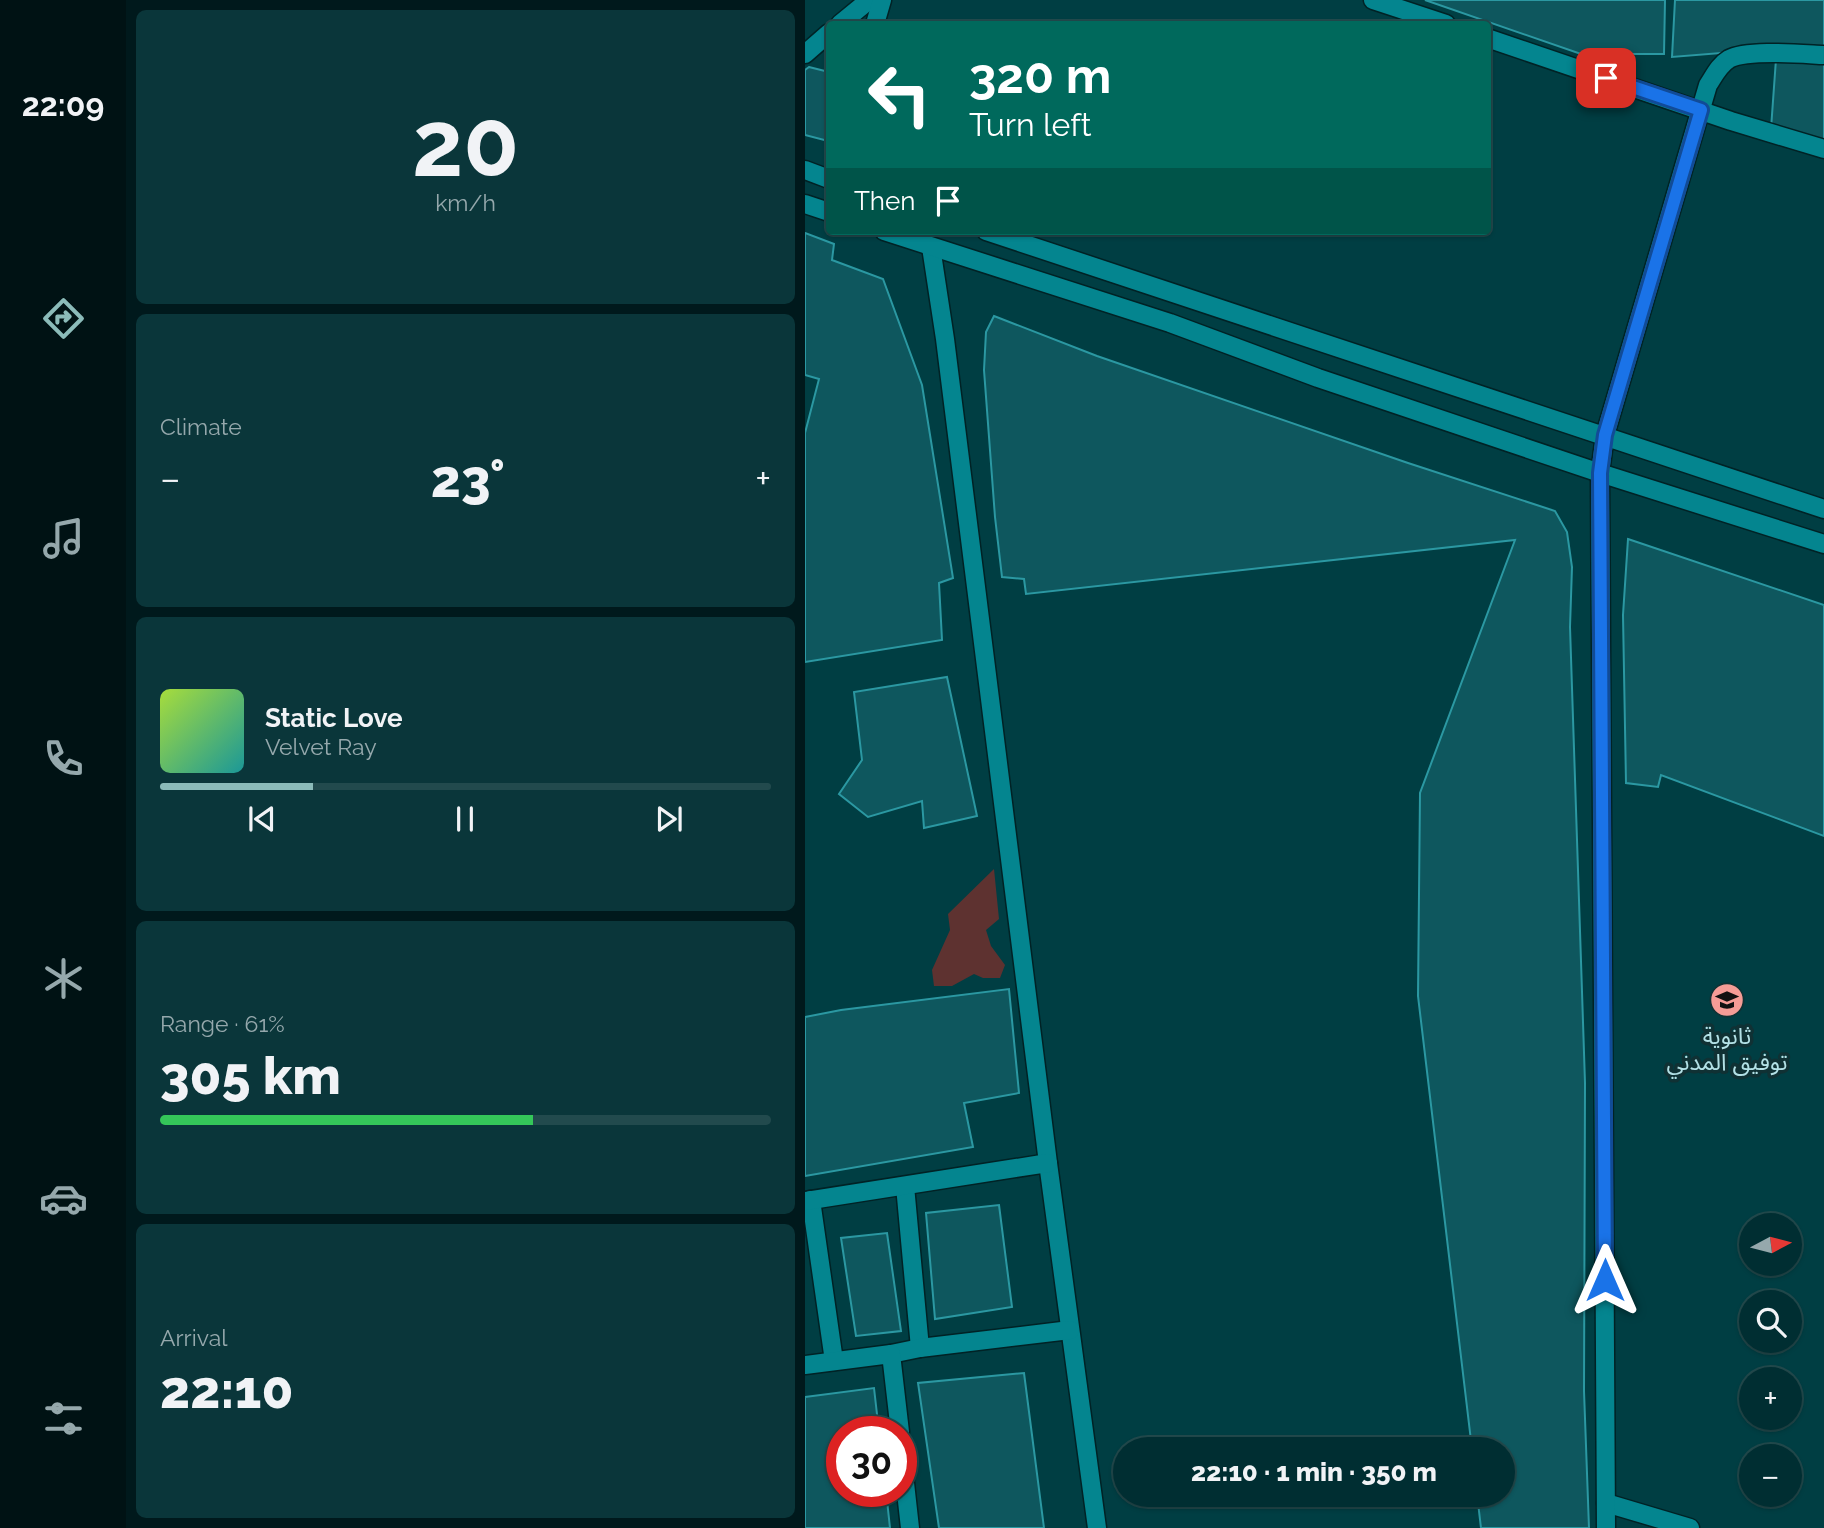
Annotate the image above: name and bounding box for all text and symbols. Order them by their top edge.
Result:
text: 320 m [969,47,1111,104]
pin [1576,48,1636,108]
icon: left [854,49,945,140]
icon: arrive [1587,59,1625,97]
text: 22:09 [22,86,104,123]
text: 20 [412,90,519,197]
text: Turn left [969,106,1091,143]
icon: arrive [929,182,967,220]
text: Then [854,186,915,216]
text: km/h [435,189,496,216]
icon: directions [39,294,88,343]
text: Climate [160,413,242,440]
text: 23° [431,448,505,509]
text: − [160,456,180,501]
text: + [755,456,771,501]
icon: music [39,514,88,563]
text: Static Love [265,703,403,733]
text: Velvet Ray [265,733,377,760]
icon: phone [39,734,88,783]
icon: previous [243,800,281,838]
icon: pause [446,800,484,838]
icon: next [650,800,688,838]
icon: climate [39,954,88,1003]
school or university icon: ثانوية توفيق المدني [1708,981,1746,1019]
text: Range · 61% [160,1010,285,1037]
place label: ثانوية توفيق المدني [1666,1022,1788,1079]
text: 305 km [160,1045,341,1106]
icon: car [39,1174,88,1223]
north arrow [1739,1213,1803,1276]
map controls [1739,1213,1802,1507]
position arrow [1568,1243,1642,1317]
button: search [1739,1290,1802,1353]
text: Arrival [160,1324,227,1351]
text: 22:10 [160,1359,293,1420]
button: + [1739,1367,1802,1430]
icon: filters [39,1394,88,1443]
speed limit sign: 30 [826,1416,917,1507]
button: − [1739,1444,1802,1507]
text: 22:10 · 1 min · 350 m [1191,1457,1437,1487]

